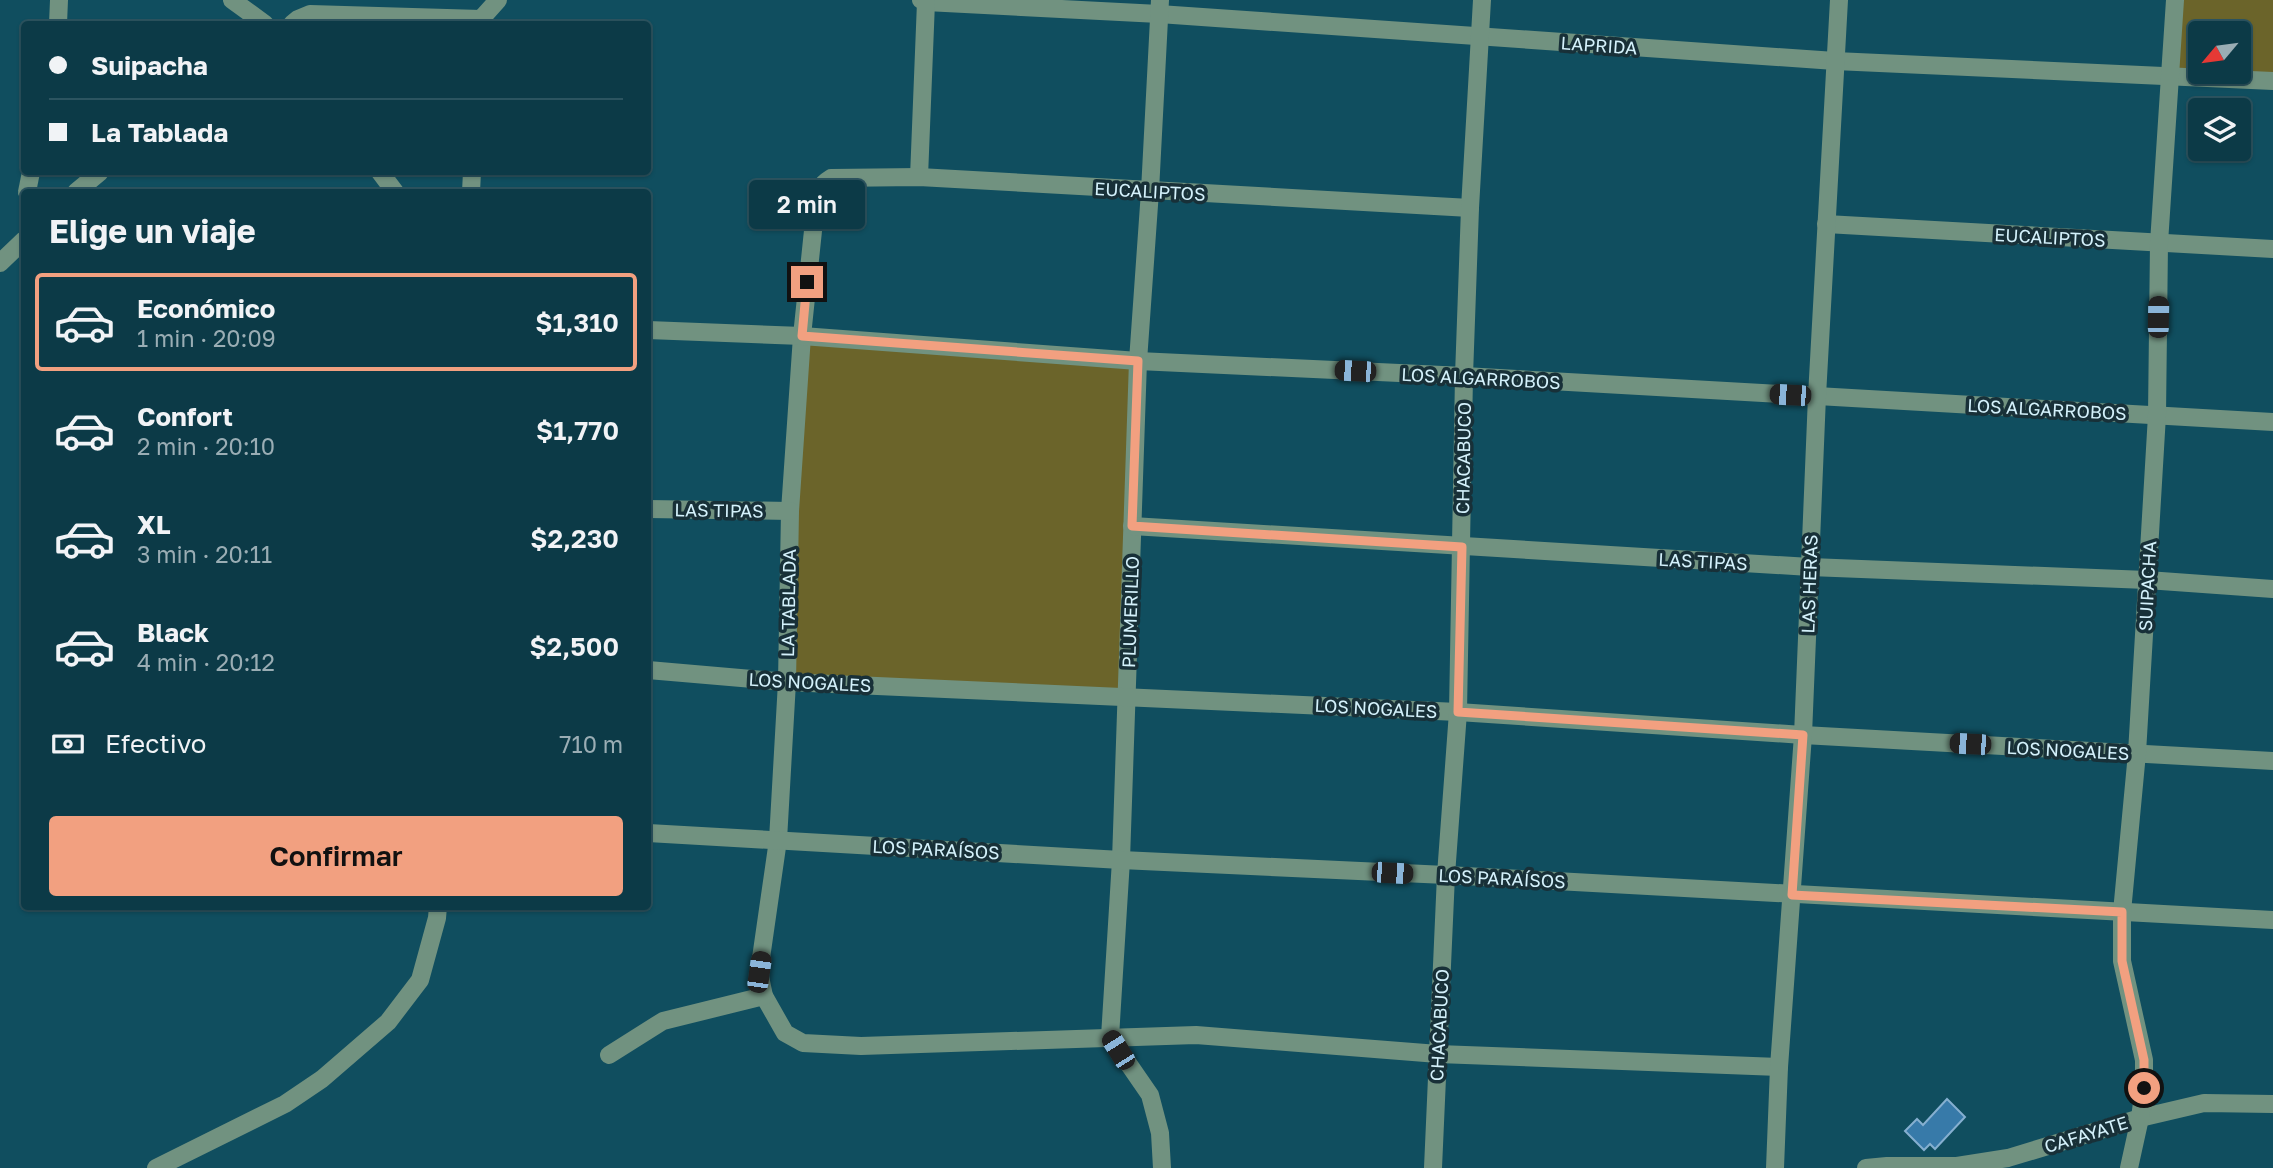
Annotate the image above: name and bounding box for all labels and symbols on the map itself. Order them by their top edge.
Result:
north arrow [2188,21,2250,84]
street label: LAPRIDA [1560,31,1638,59]
street label: EUCALIPTOS [1094,177,1206,205]
callout: 2 min [749,180,865,230]
street label: EUCALIPTOS [1994,223,2106,251]
route end [791,266,823,298]
car [2148,296,2169,338]
car [1334,359,1377,383]
street label: LOS ALGARROBOS [1401,363,1561,393]
car [1769,383,1812,407]
street label: LOS ALGARROBOS [1967,394,2127,424]
street label: CHACABUCO [1451,402,1475,514]
street label: LAS TIPAS [674,498,764,522]
street label: LAS HERAS [1796,534,1822,634]
street label: SUIPACHA [2134,540,2160,632]
street label: LAS TIPAS [1658,548,1748,574]
street label: LA TABLADA [776,549,800,657]
street label: PLUMERILLO [1117,556,1143,668]
street label: LOS NOGALES [748,668,872,696]
street label: LOS NOGALES [1314,694,1438,722]
car [1949,732,1992,756]
street label: LOS NOGALES [2006,736,2130,764]
street label: LOS PARAÍSOS [872,835,1000,863]
car [1371,861,1414,885]
street label: LOS PARAÍSOS [1438,864,1566,892]
car [746,950,773,994]
street label: CHACABUCO [1425,968,1453,1082]
car [1098,1027,1139,1073]
route start [2128,1072,2160,1104]
street label: CAFAYATE [2042,1111,2130,1157]

